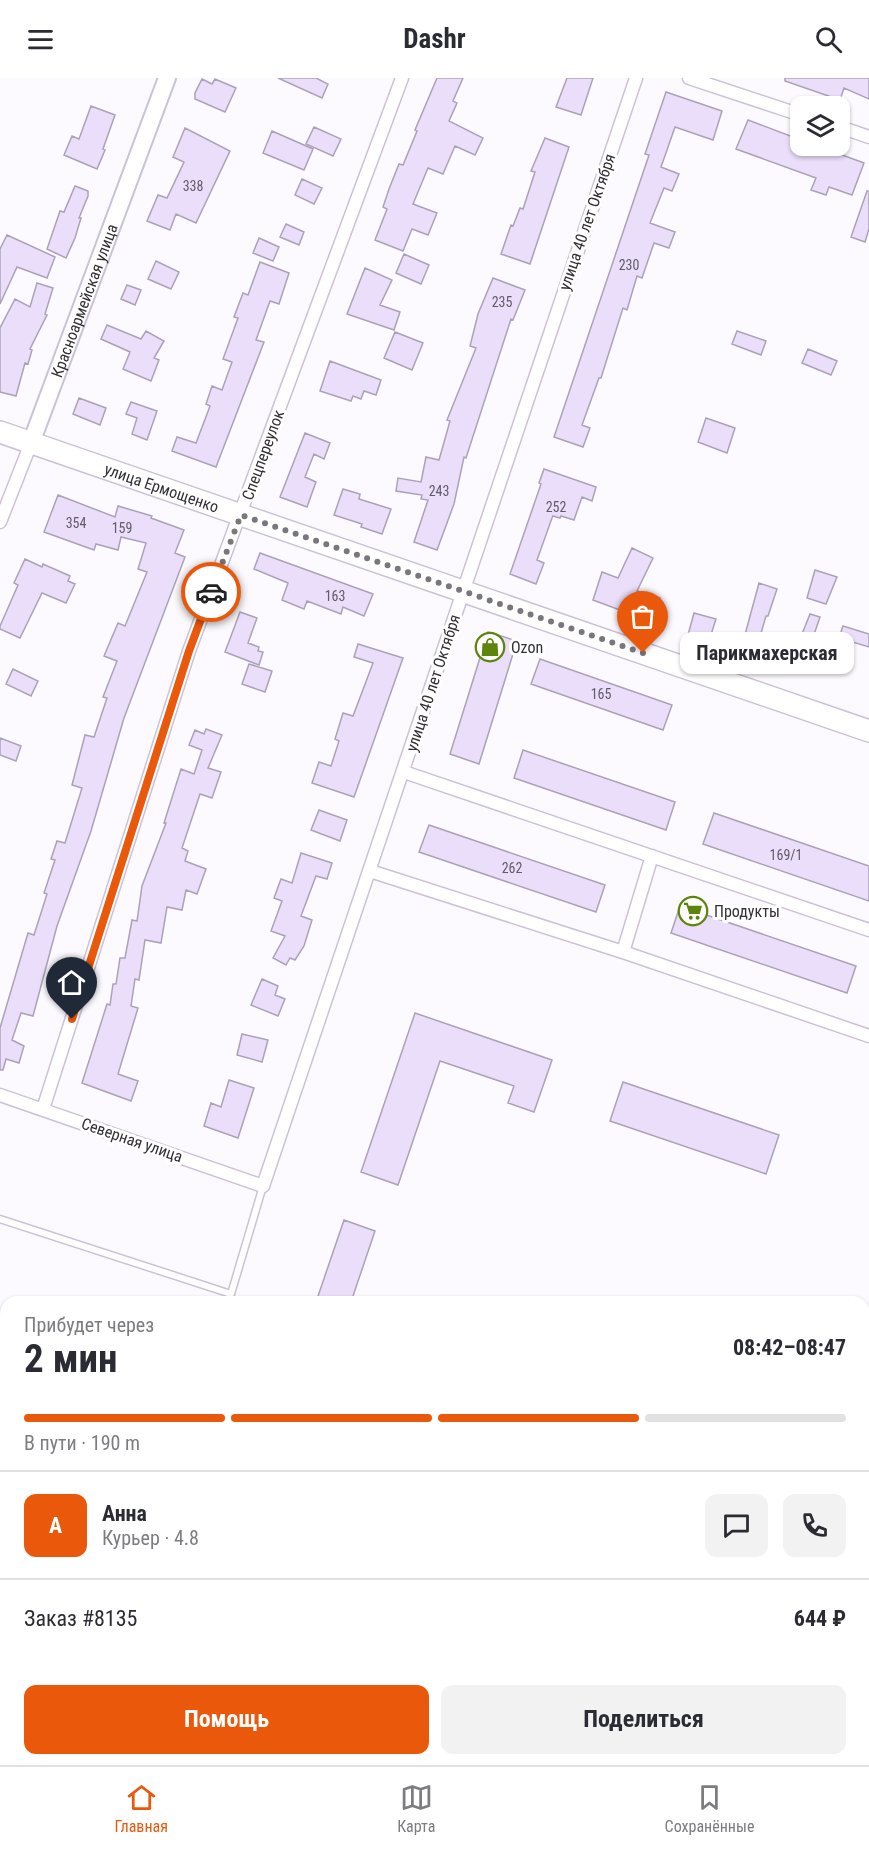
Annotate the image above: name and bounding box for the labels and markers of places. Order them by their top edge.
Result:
pin [617,591,668,653]
shop icon: Ozon [474,631,506,663]
callout: Парикмахерская [679,632,853,674]
place label: Ozon [511,638,543,657]
supermarket icon: Продукты [677,895,709,927]
place label: Продукты [714,902,780,921]
pin [46,957,97,1019]

